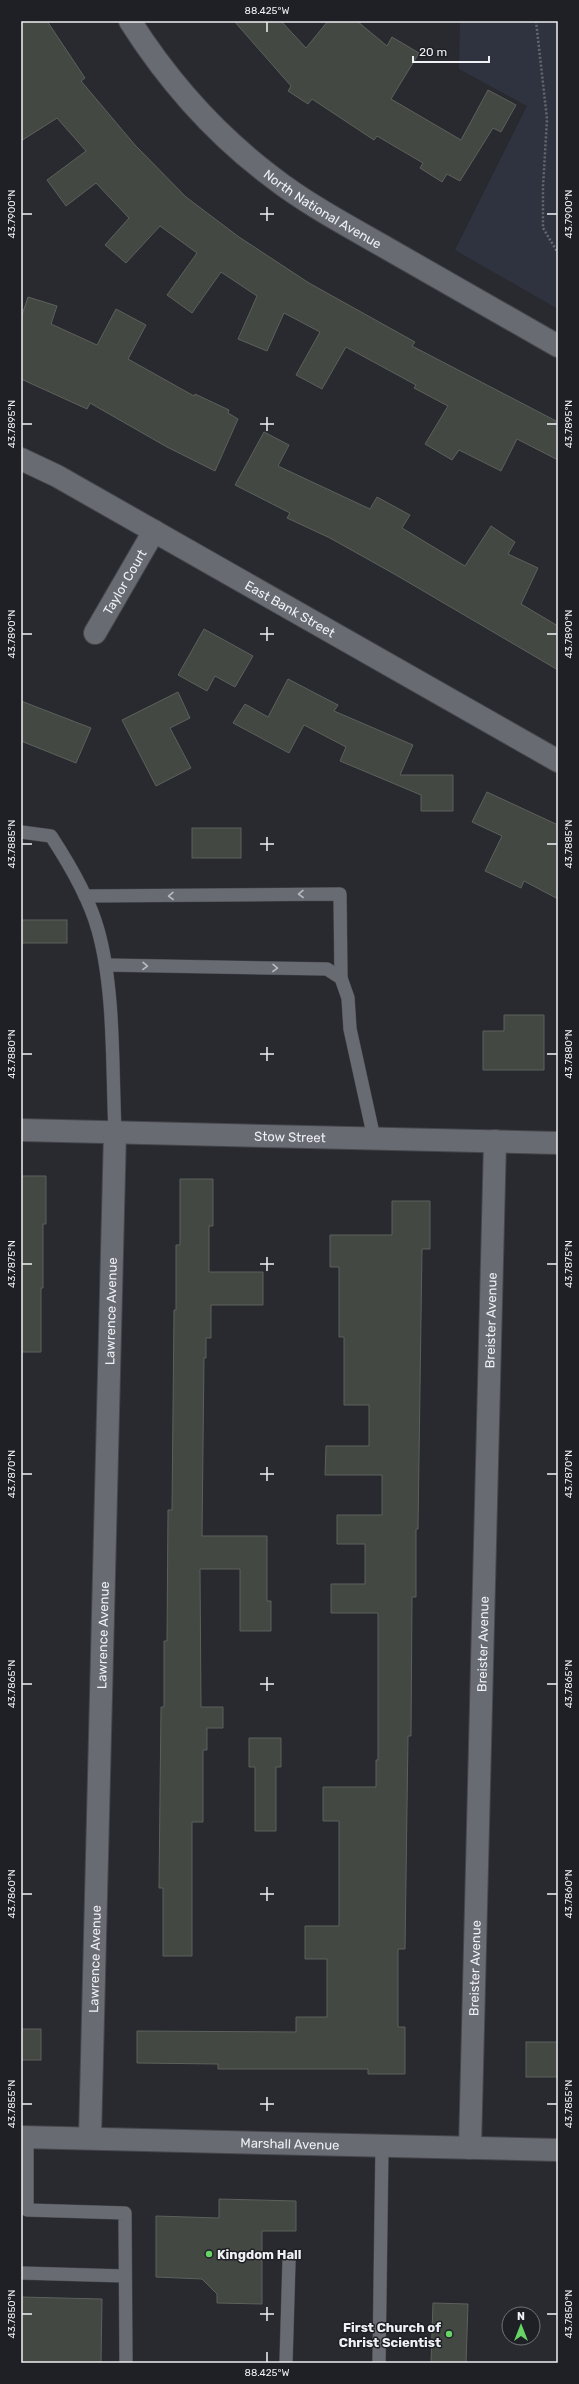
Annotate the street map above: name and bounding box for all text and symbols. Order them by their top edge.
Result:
text: 88.425°W [245,5,289,17]
scale bar [413,38,489,64]
text: 20 m [419,45,447,59]
street label: North National Avenue [261,166,384,251]
text: 43.7900°N [6,189,18,239]
text: 43.7900°N [563,189,575,239]
text: 43.7895°N [6,400,18,448]
text: 43.7895°N [563,400,575,448]
street label: Taylor Court [100,547,149,617]
street label: East Bank Street [242,577,338,640]
text: 43.7890°N [6,609,18,659]
text: 43.7890°N [563,609,575,659]
text: 43.7885°N [6,819,18,869]
text: 43.7885°N [563,819,575,869]
one-way arrow [298,890,304,898]
one-way arrow [168,892,174,900]
one-way arrow [142,962,148,970]
one-way arrow [272,964,278,973]
text: 43.7880°N [6,1029,18,1079]
text: 43.7880°N [563,1029,575,1079]
street label: Stow Street [254,1128,326,1145]
text: 43.7875°N [6,1240,18,1288]
text: 43.7875°N [563,1240,575,1288]
street label: Lawrence Avenue [102,1257,119,1365]
street label: Breister Avenue [482,1272,499,1368]
text: 43.7870°N [6,1450,18,1498]
text: 43.7870°N [563,1450,575,1498]
street label: Lawrence Avenue [94,1581,111,1689]
street label: Breister Avenue [474,1596,491,1692]
text: 43.7865°N [6,1660,18,1708]
text: 43.7865°N [563,1660,575,1708]
text: 43.7860°N [6,1869,18,1919]
text: 43.7860°N [563,1869,575,1919]
street label: Lawrence Avenue [86,1905,103,2013]
street label: Breister Avenue [466,1920,483,2016]
text: 43.7855°N [6,2080,18,2128]
text: 43.7855°N [563,2080,575,2128]
street label: Marshall Avenue [240,2135,340,2152]
place label: Kingdom Hall [217,2247,302,2262]
marker: Kingdom Hall [204,2249,214,2259]
text: 43.7850°N [6,2289,18,2339]
text: 43.7850°N [563,2289,575,2339]
north arrow [501,2306,541,2346]
text: N [517,2310,525,2323]
place label: First Church of Christ Scientist [339,2320,441,2350]
marker: First Church of Christ Scientist [444,2329,454,2339]
text: 88.425°W [245,2367,289,2379]

